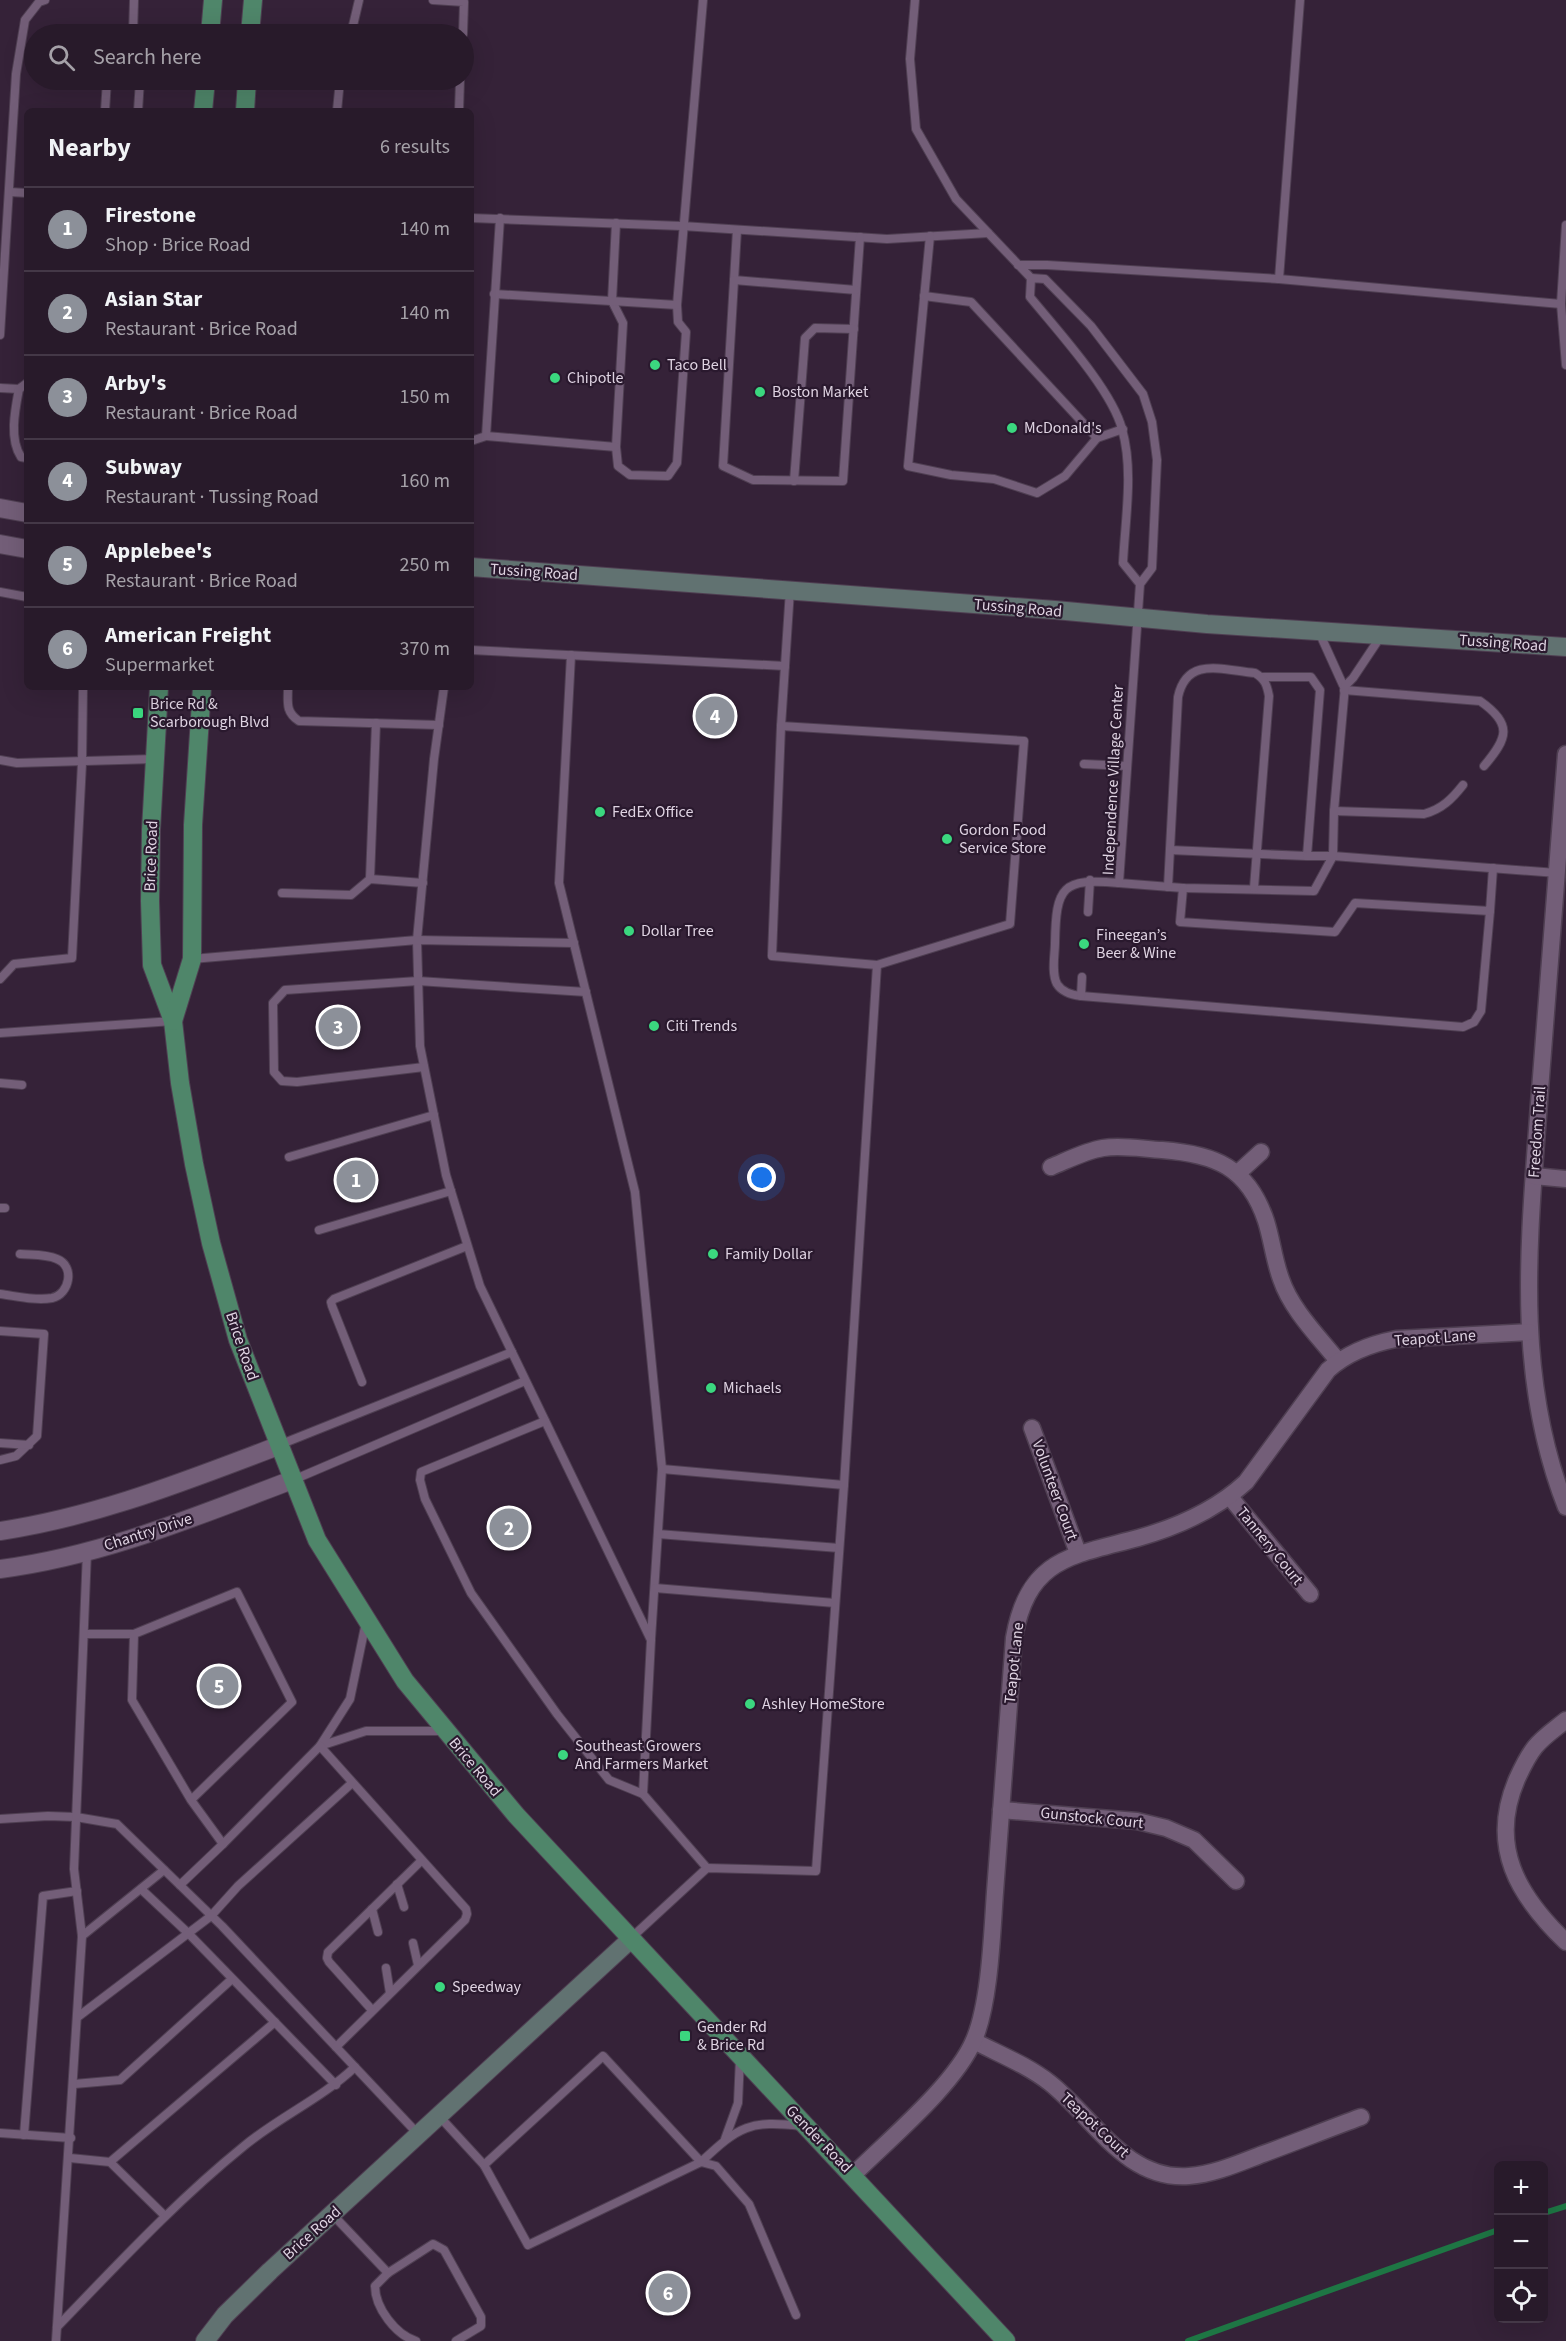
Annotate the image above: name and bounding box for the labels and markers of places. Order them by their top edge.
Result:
place label: Taco Bell [667,354,727,376]
marker: Taco Bell [648,358,662,372]
place label: Chipotle [567,367,624,389]
marker: Chipotle [548,371,562,385]
place label: Boston Market [772,381,869,403]
marker: Boston Market [753,385,767,399]
place label: McDonald's [1024,417,1102,439]
marker: McDonald's [1005,421,1019,435]
place label: Brice Rd & Scarborough Blvd [150,693,269,733]
pin: 4 [696,694,734,738]
marker: Brice Rd & Scarborough Blvd [131,706,145,720]
place label: FedEx Office [612,801,694,823]
marker: FedEx Office [593,805,607,819]
place label: Gordon Food Service Store [959,819,1046,859]
marker: Gordon Food Service Store [940,832,954,846]
place label: Dollar Tree [641,920,714,942]
marker: Dollar Tree [622,924,636,938]
place label: Fineegan’s Beer & Wine [1096,924,1176,964]
marker: Fineegan’s Beer & Wine [1077,937,1091,951]
pin: 3 [318,1004,358,1050]
place label: Citi Trends [666,1015,737,1037]
marker: Citi Trends [647,1019,661,1033]
pin: 1 [336,1158,376,1202]
place label: Family Dollar [725,1243,813,1265]
marker: Family Dollar [706,1247,720,1261]
place label: Michaels [723,1377,782,1399]
marker: Michaels [704,1381,718,1395]
pin: 2 [490,1506,528,1550]
pin: 5 [200,1664,238,1708]
place label: Ashley HomeStore [762,1693,885,1715]
marker: Ashley HomeStore [743,1697,757,1711]
place label: Southeast Growers And Farmers Market [575,1735,709,1775]
marker: Southeast Growers And Farmers Market [556,1748,570,1762]
place label: Speedway [452,1976,522,1998]
marker: Speedway [433,1980,447,1994]
place label: Gender Rd & Brice Rd [697,2016,767,2056]
marker: Gender Rd & Brice Rd [678,2029,692,2043]
pin: 6 [648,2270,688,2316]

